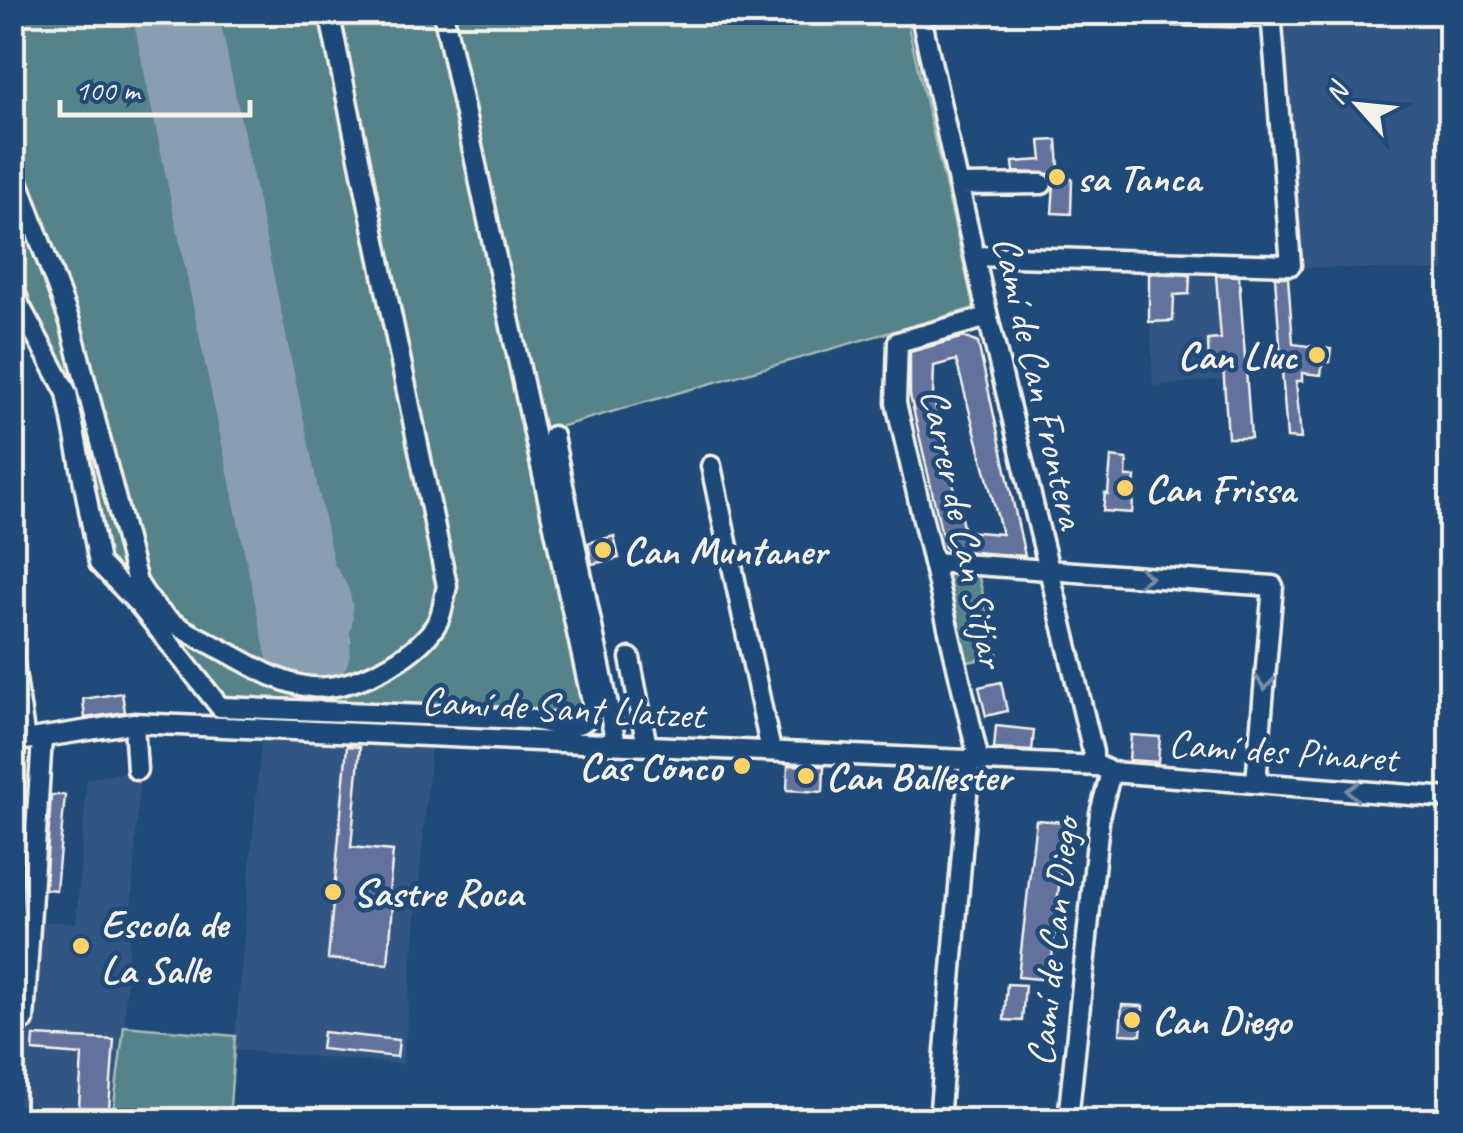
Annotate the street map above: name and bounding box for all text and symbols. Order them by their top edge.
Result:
scale bar [60,55,250,117]
north arrow [1308,55,1408,155]
text: 100 m [75,71,142,109]
text: N [1317,74,1358,110]
place label: sa Tanca [1077,153,1204,203]
marker: sa Tanca [1046,166,1068,188]
street label: Camí de Can Frontera [981,231,1098,536]
place label: Can Lluc [1178,331,1299,381]
marker: Can Lluc [1306,344,1328,366]
street label: Carrer de Can Sitjar [909,384,1018,675]
place label: Can Frissa [1145,464,1298,514]
marker: Can Frissa [1114,477,1136,499]
place label: Can Muntaner [623,526,831,576]
marker: Can Muntaner [592,539,614,561]
one-way arrow [1138,566,1154,587]
one-way arrow [1254,675,1276,691]
street label: Camí de Sant Llatzet [420,676,709,741]
street label: Camí des Pinaret [1167,718,1403,784]
place label: Cas Conco [579,742,725,792]
place label: Can Ballester [826,752,1015,802]
marker: Cas Conco [731,755,753,777]
marker: Can Ballester [795,765,817,787]
one-way arrow [1345,780,1361,802]
street label: Camí de Can Diego [1015,812,1091,1068]
place label: Sastre Roca [353,868,526,918]
marker: Sastre Roca [322,881,344,903]
place label: Escola de La Salle [101,899,231,995]
marker: Escola de La Salle [70,935,92,957]
place label: Can Diego [1152,996,1293,1046]
marker: Can Diego [1121,1009,1143,1031]

